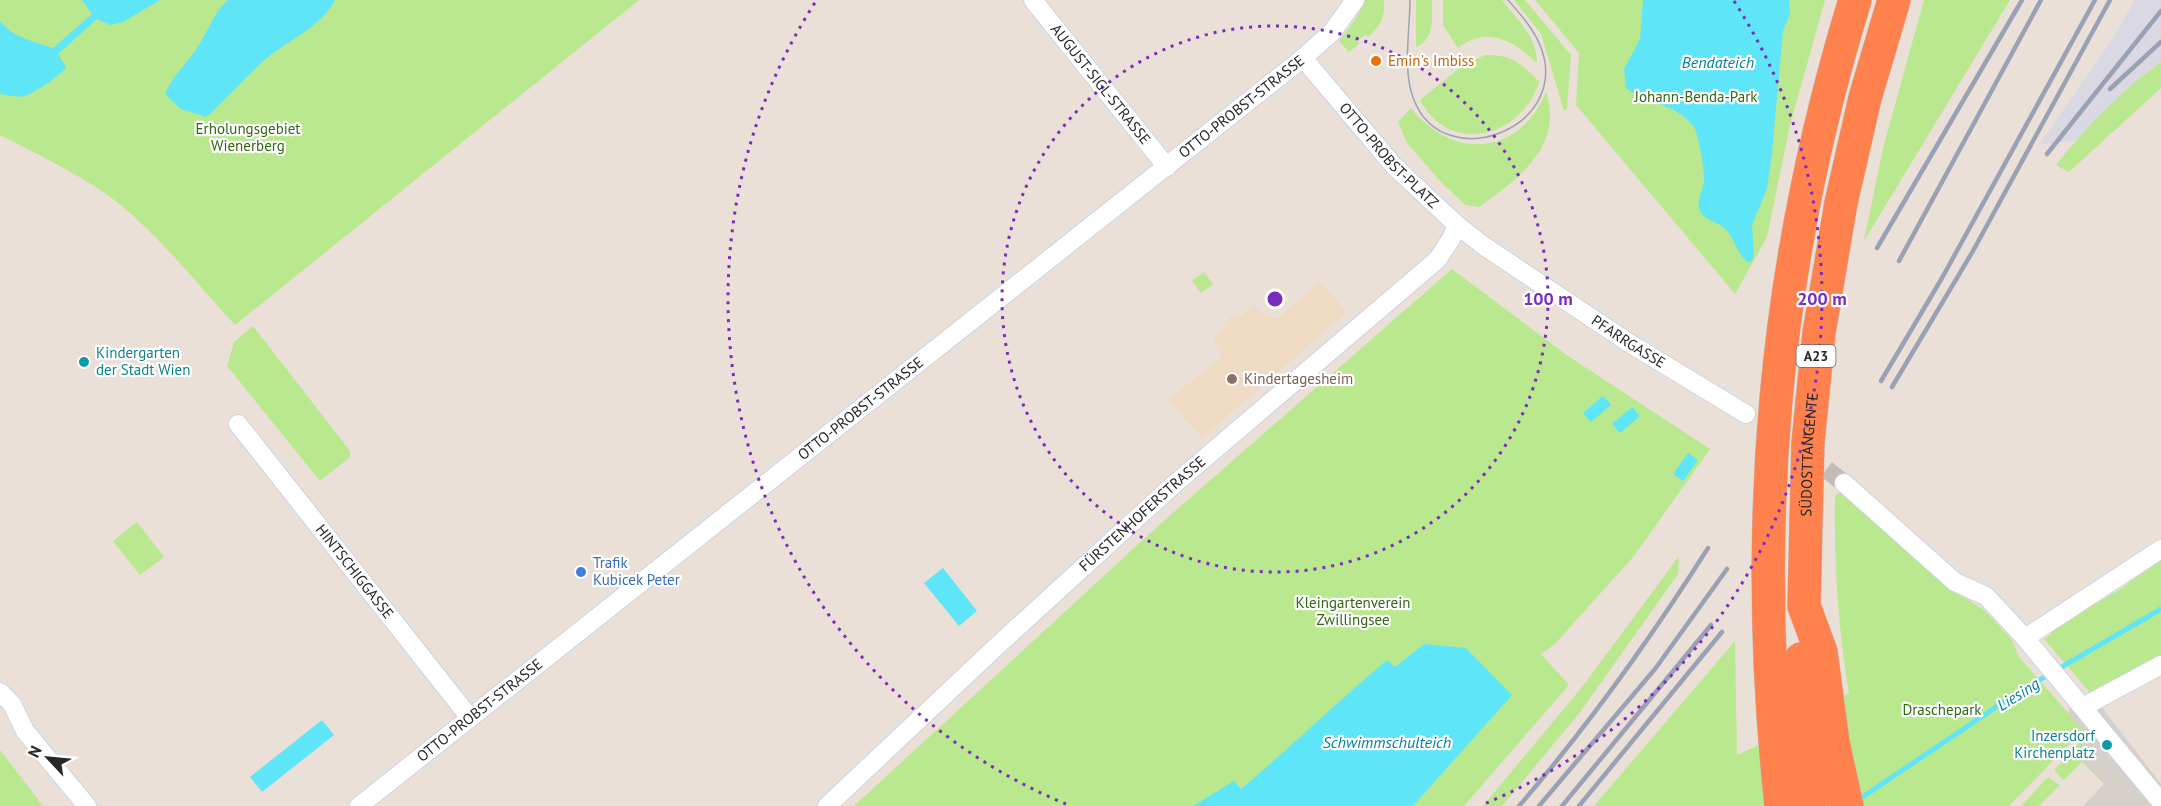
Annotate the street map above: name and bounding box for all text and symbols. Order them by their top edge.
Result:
street label: AUGUST-SIGL-STRASSE [1047,20,1155,148]
street label: OTTO-PROBST-STRASSE [1174,51,1308,162]
place label: Emin's Imbiss [1388,51,1474,70]
water label: Bendateich [1682,52,1754,72]
marker: Emin's Imbiss [1369,54,1383,68]
park label: Johann-Benda-Park [1634,87,1758,106]
street label: OTTO-PROBST-PLATZ [1335,98,1443,212]
park label: Erholungsgebiet Wienerberg [196,119,300,155]
text: 100 m [1523,287,1573,310]
text: 200 m [1797,287,1847,310]
centre of rings [1265,289,1285,309]
street label: PFARRGASSE [1588,311,1669,372]
place label: Kindergarten der Stadt Wien [96,343,190,379]
road number: A23 [1796,345,1836,367]
street label: OTTO-PROBST-STRASSE [794,352,927,464]
marker: Kindergarten der Stadt Wien [77,355,91,369]
place label: Kindertagesheim [1244,369,1353,388]
marker: Kindertagesheim [1225,372,1239,386]
street label: SÜDOSTTANGENTE [1796,391,1822,517]
street label: FÜRSTENHOFERSTRASSE [1075,452,1209,575]
street label: HINTSCHIGGASSE [312,520,398,622]
place label: Trafik Kubicek Peter [593,553,680,589]
marker: Trafik Kubicek Peter [574,565,588,579]
park label: Kleingartenverein Zwillingsee [1296,593,1410,629]
street label: OTTO-PROBST-STRASSE [413,654,546,766]
water label: Liesing [1993,673,2043,715]
park label: Draschepark [1902,700,1982,719]
place label: Inzersdorf Kirchenplatz [2014,726,2096,762]
north arrow [18,728,78,788]
water label: Schwimmschulteich [1323,732,1451,752]
marker: Inzersdorf Kirchenplatz [2100,738,2114,752]
text: N [23,742,46,761]

